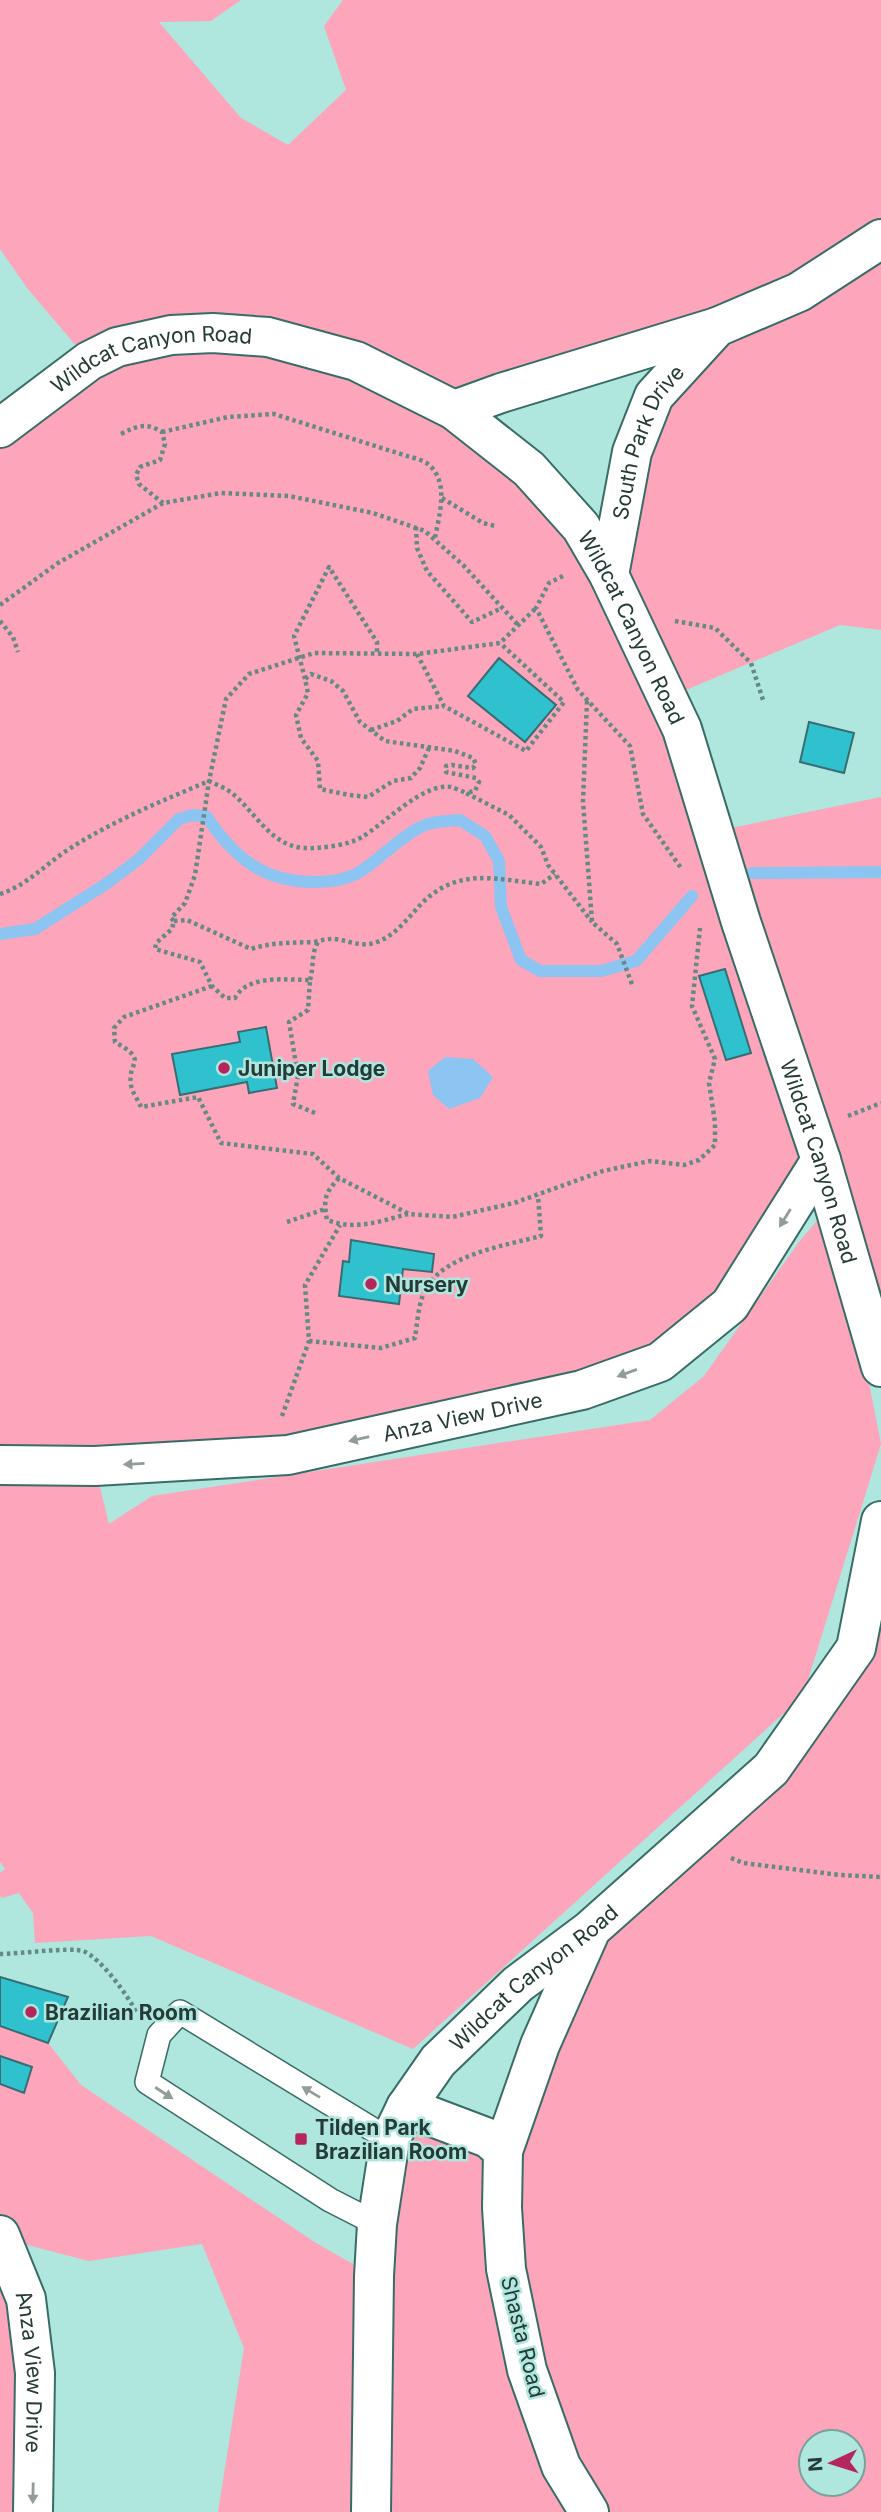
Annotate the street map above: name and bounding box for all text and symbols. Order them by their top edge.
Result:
street label: Wildcat Canyon Road [46,320,253,398]
street label: South Park Drive [607,359,689,522]
street label: Wildcat Canyon Road [573,526,690,728]
place label: Juniper Lodge [238,1056,385,1081]
street label: Wildcat Canyon Road [776,1056,863,1266]
marker: Juniper Lodge [216,1060,232,1076]
one-way arrow [778,1208,791,1228]
place label: Nursery [385,1272,469,1297]
marker: Nursery [363,1276,379,1292]
one-way arrow [617,1368,638,1379]
street label: Anza View Drive [380,1387,545,1446]
one-way arrow [348,1434,370,1445]
one-way arrow [122,1458,144,1469]
street label: Wildcat Canyon Road [444,1899,623,2056]
place label: Brazilian Room [45,2000,197,2025]
marker: Brazilian Room [23,2004,39,2020]
one-way arrow [301,2085,320,2098]
one-way arrow [154,2086,173,2099]
place label: Tilden Park Brazilian Room [315,2115,467,2164]
marker: Tilden Park Brazilian Room [293,2131,309,2147]
street label: Shasta Road [496,2274,550,2400]
street label: Anza View Drive [11,2286,48,2453]
north arrow [797,2428,867,2498]
text: N [804,2456,828,2472]
one-way arrow [27,2482,39,2504]

